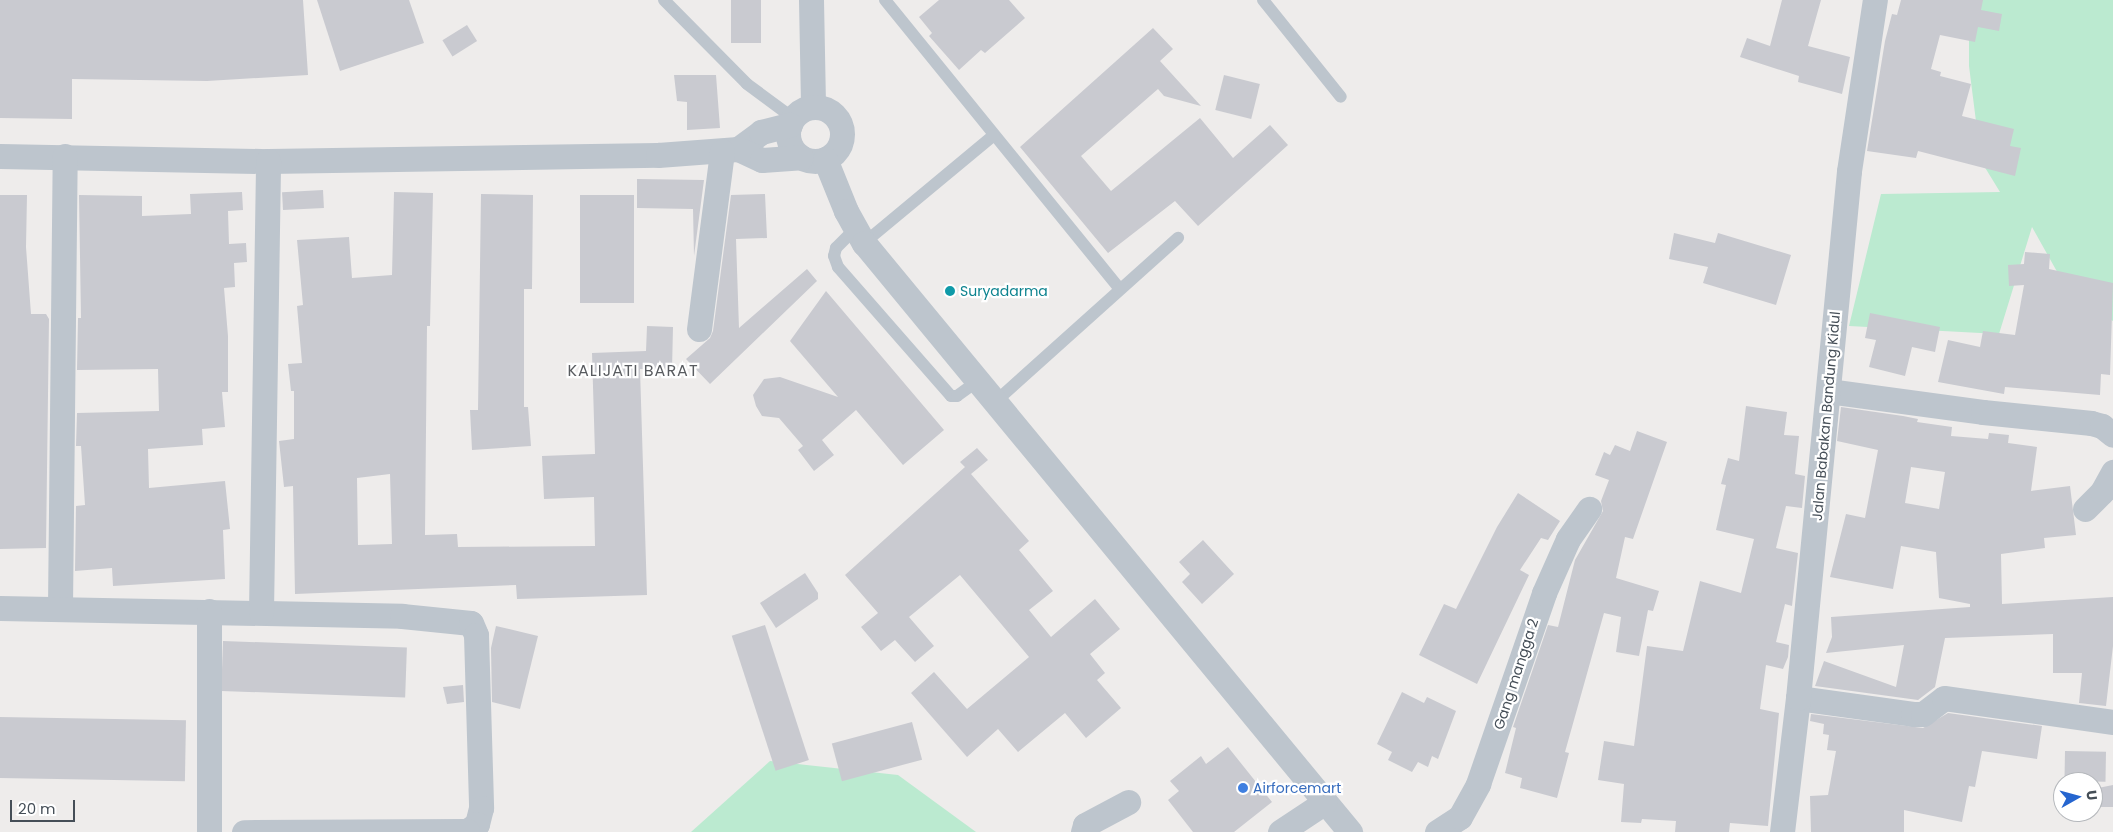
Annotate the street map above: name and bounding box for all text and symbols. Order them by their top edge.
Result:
place label: Suryadarma [960,283,1048,299]
marker: Suryadarma [944,285,956,297]
street label: Jalan Babakan Bandung Kidul [1808,311,1844,521]
district label: KALIJATI BARAT [566,361,700,381]
street label: Gang mangga 2 [1490,616,1542,732]
north arrow [2053,772,2103,822]
place label: Airforcemart [1253,780,1341,796]
marker: Airforcemart [1237,782,1249,794]
text: U [2081,789,2102,801]
scale bar [12,790,78,822]
text: 20 m [18,798,56,819]

